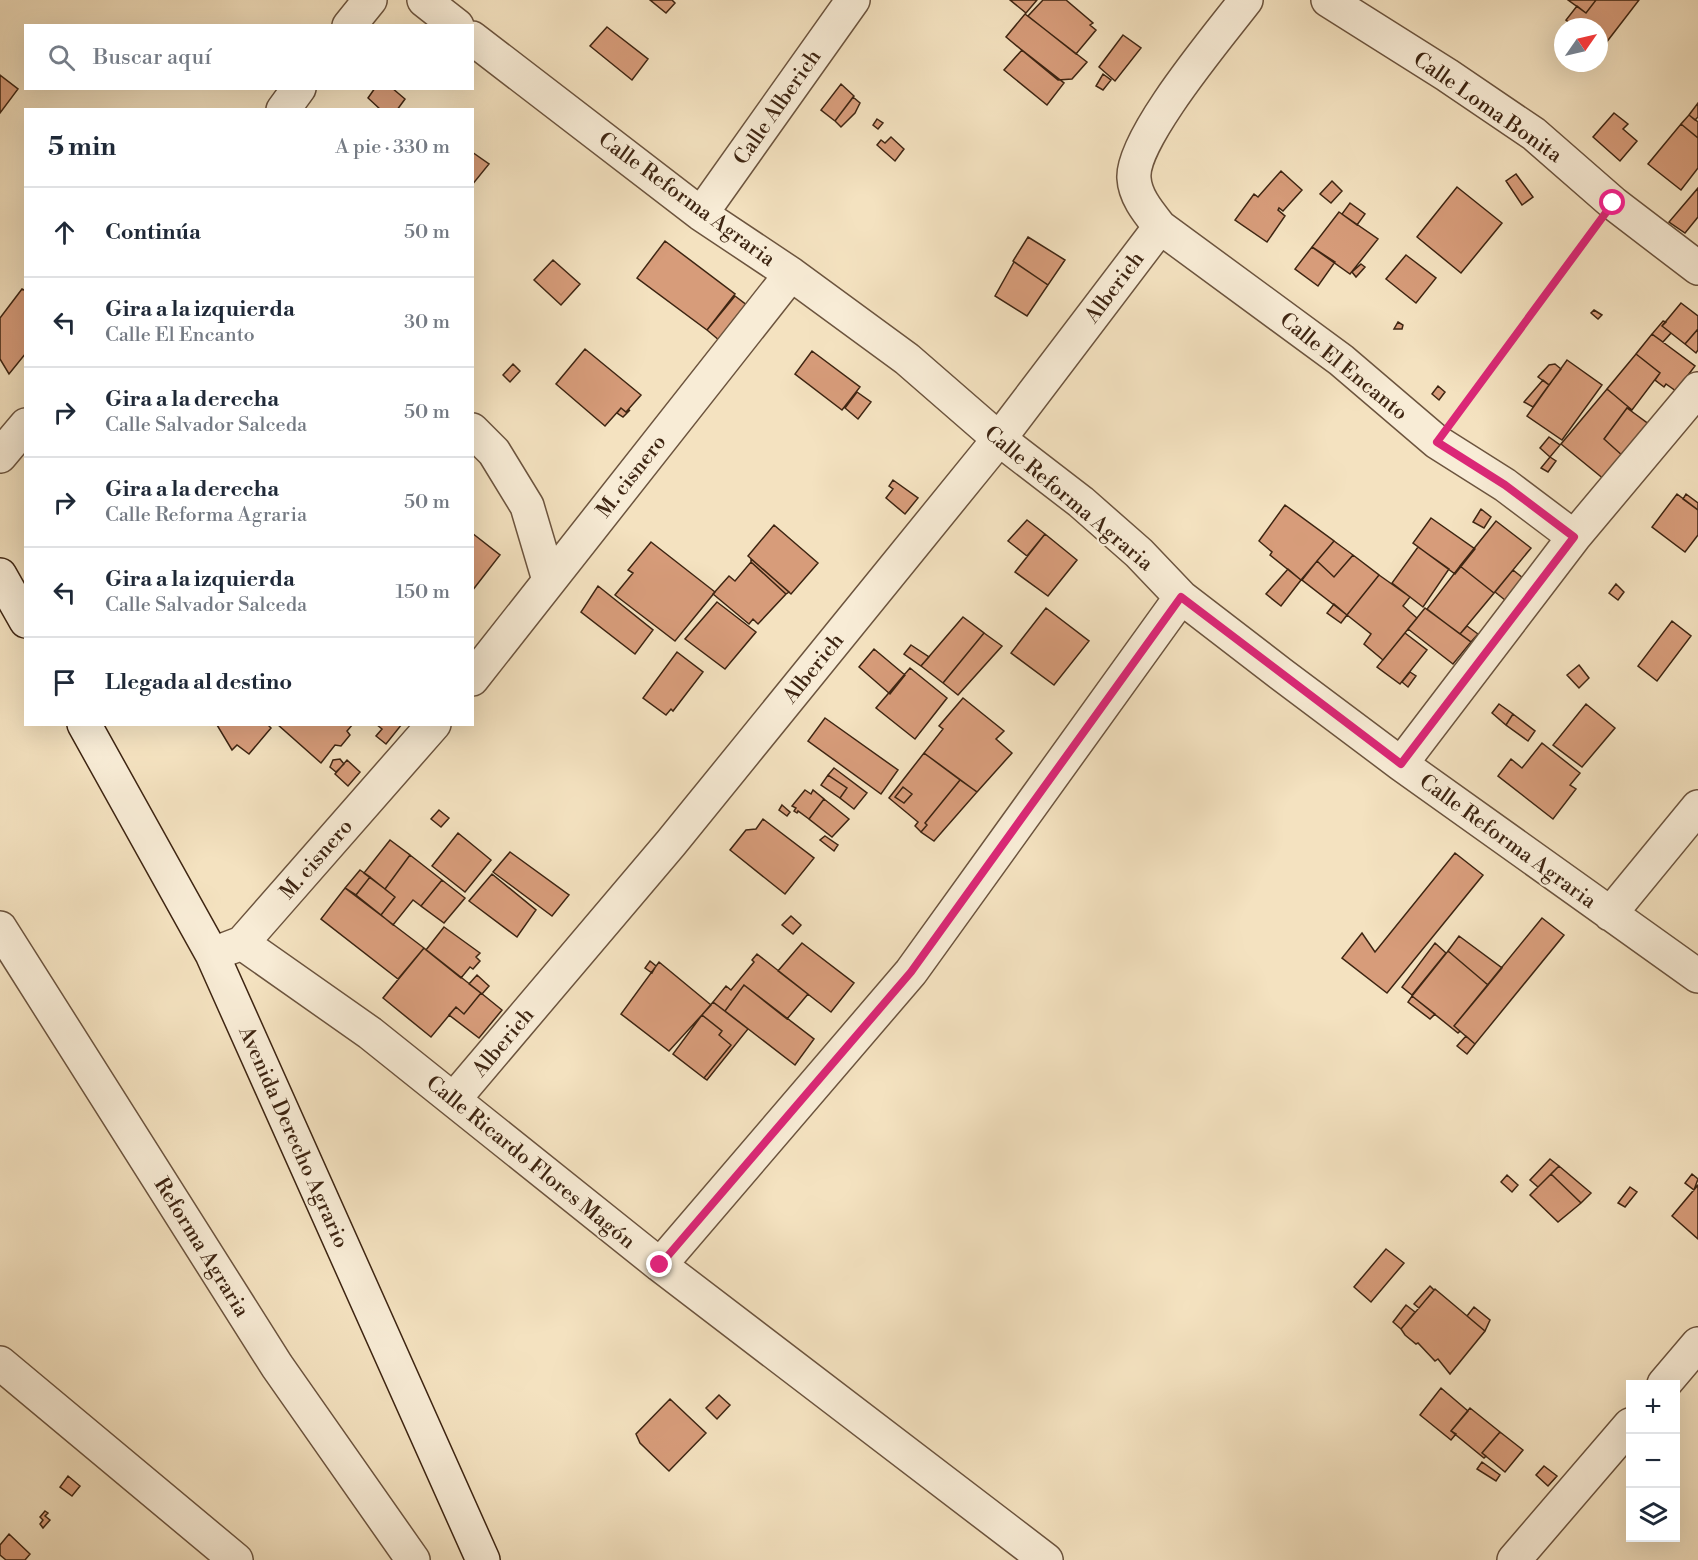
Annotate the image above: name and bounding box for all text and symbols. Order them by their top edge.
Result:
north arrow [1554,18,1608,72]
search box [24,24,474,90]
icon: search [45,41,78,74]
text: Buscar aquí [93,44,211,71]
street label: Calle Alberich [728,44,827,170]
street label: Calle Loma Bonita [1408,47,1567,169]
street label: Calle Reforma Agraria [593,127,780,273]
text: 5 min [48,131,116,163]
text: A pie · 330 m [335,135,450,160]
route start [1599,189,1625,215]
icon: ahead [48,216,81,249]
text: Continúa [105,219,201,246]
text: 50 m [404,220,450,245]
street label: Alberich [1079,246,1150,329]
text: Gira a la izquierda [105,296,295,323]
icon: left [48,306,81,339]
street label: Calle El Encanto [1274,307,1413,426]
text: 30 m [404,310,450,335]
text: Calle El Encanto [105,323,255,348]
text: Gira a la derecha [105,386,279,413]
icon: right [48,396,81,429]
text: 50 m [404,400,450,425]
text: Calle Salvador Salceda [105,413,307,438]
street label: Calle Reforma Agraria [979,421,1158,577]
street label: M. cisnero [591,430,672,523]
text: Gira a la derecha [105,476,279,503]
icon: right [48,486,81,519]
text: 50 m [404,490,450,515]
text: Calle Reforma Agraria [105,503,307,528]
text: Gira a la izquierda [105,566,295,593]
icon: left [48,576,81,609]
text: 150 m [395,580,450,605]
text: Calle Salvador Salceda [105,593,307,618]
street label: Alberich [777,628,850,710]
icon: arrive [48,666,81,699]
text: Llegada al destino [105,669,292,696]
street label: Calle Reforma Agraria [1414,769,1601,915]
street label: M. cisnero [275,814,359,905]
street label: Alberich [467,1002,541,1083]
street label: Avenida Derecho Agrario [232,1021,354,1252]
street label: Calle Ricardo Flores Magón [421,1070,640,1255]
street label: Reforma Agraria [148,1173,255,1322]
route end [646,1251,672,1277]
map controls [1626,1380,1680,1542]
button: + [1626,1380,1680,1434]
button: − [1626,1434,1680,1488]
button: layers [1626,1488,1680,1542]

